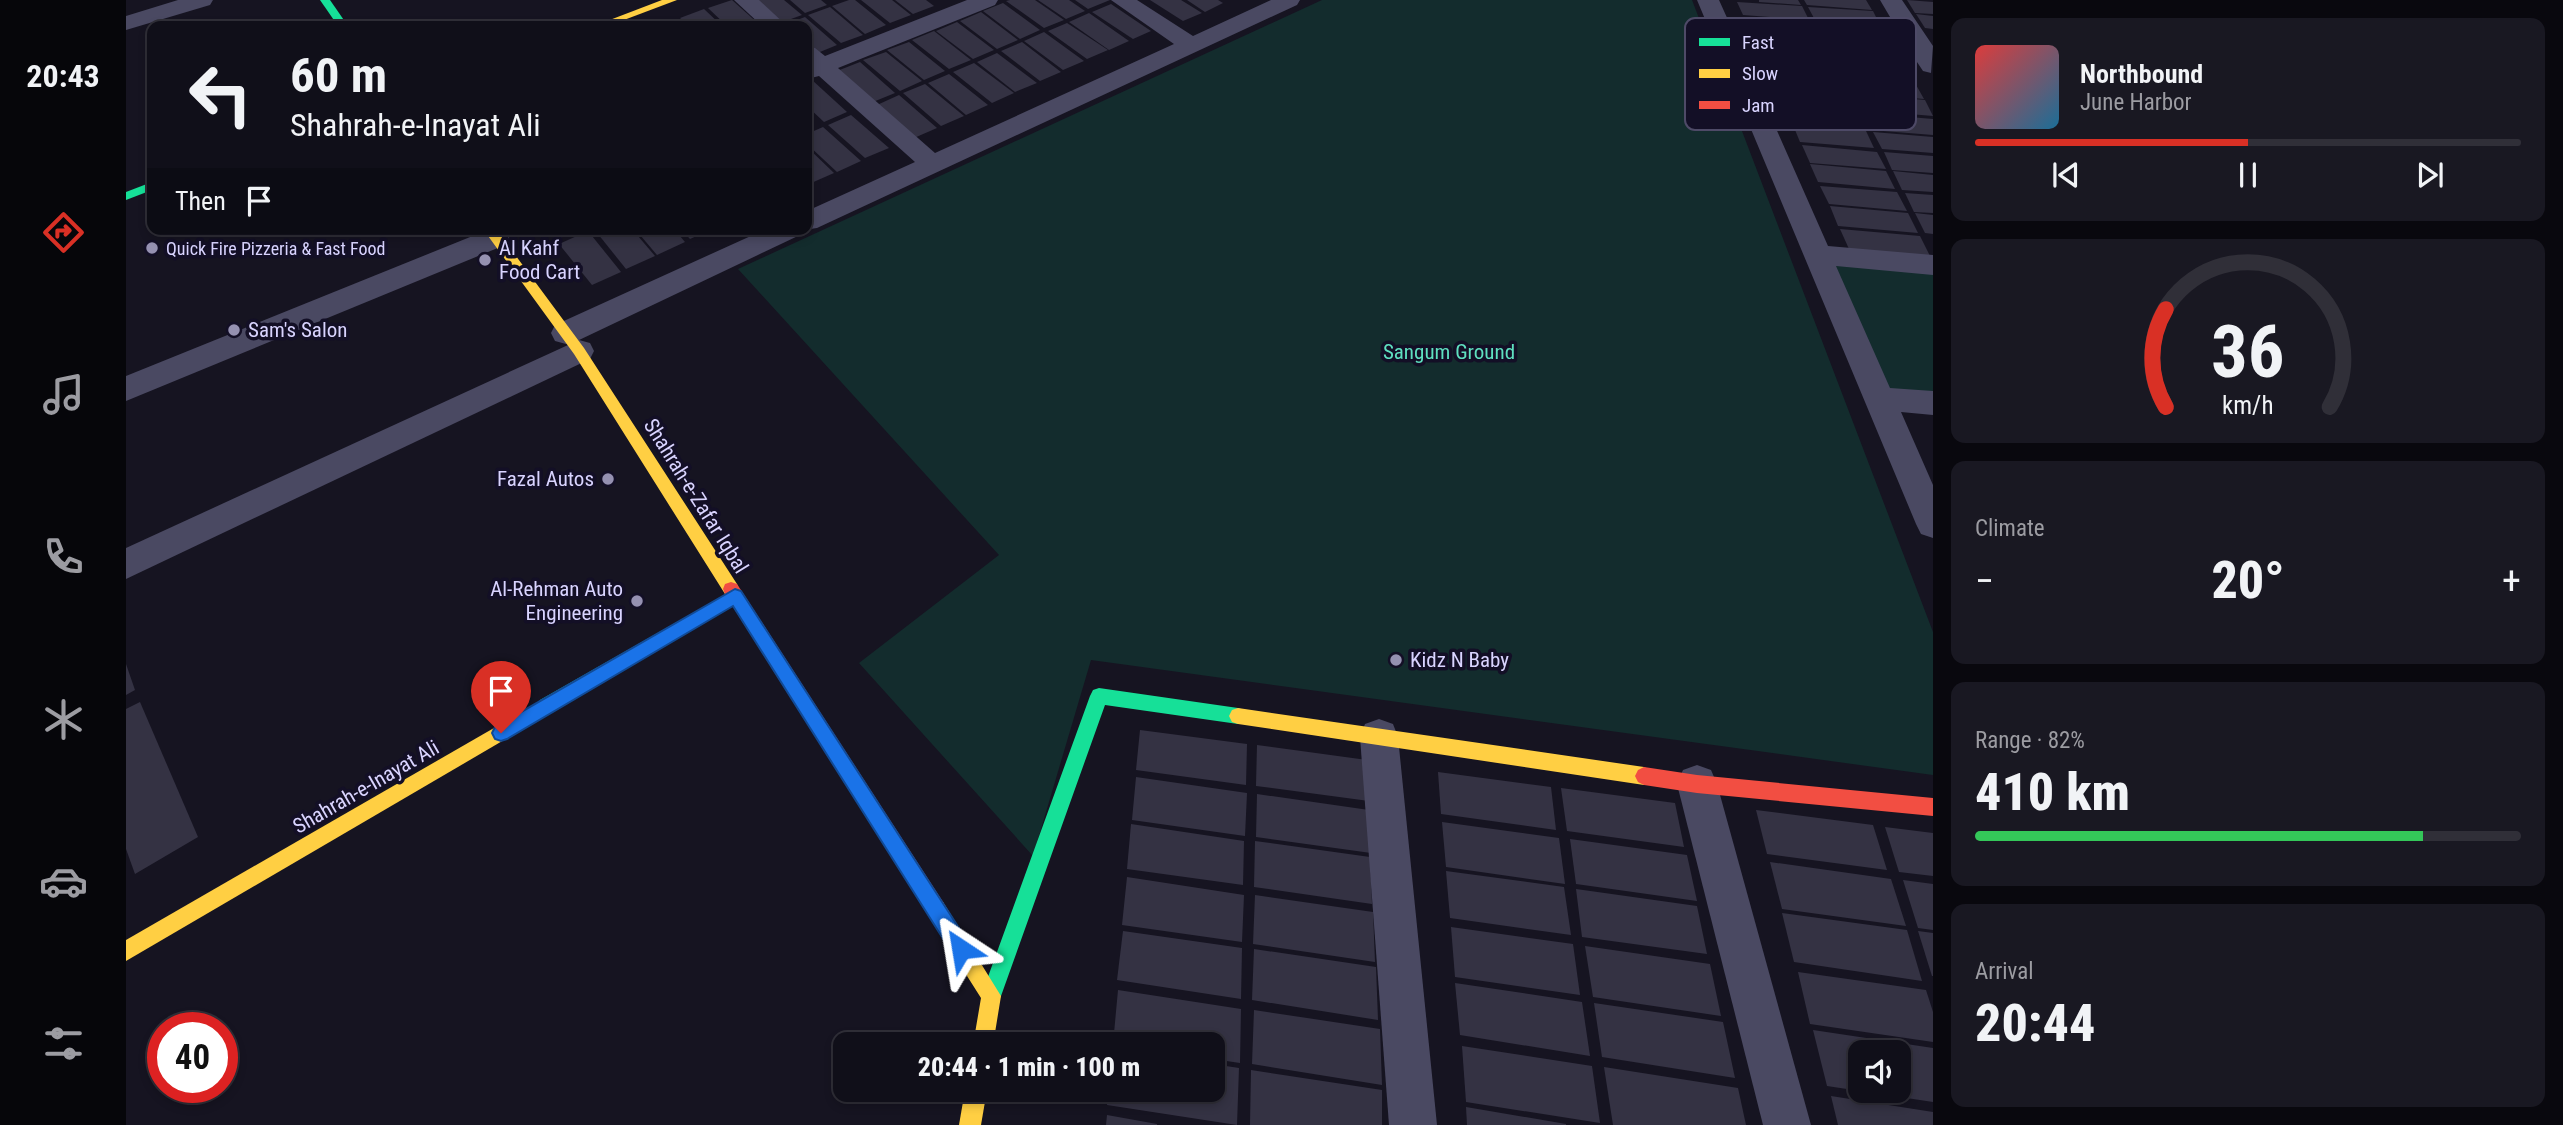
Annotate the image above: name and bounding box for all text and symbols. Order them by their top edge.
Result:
legend [1685,18,1916,130]
text: Fast [1742,31,1774,54]
text: 60 m [290,47,387,104]
icon: left [175,49,266,140]
text: 20:43 [26,57,100,95]
text: Northbound [2080,59,2203,89]
text: Slow [1742,62,1778,85]
text: June Harbor [2080,89,2192,116]
text: Jam [1742,94,1775,117]
text: Shahrah-e-Inayat Ali [290,106,541,144]
icon: previous [2047,156,2085,194]
icon: pause [2229,156,2267,194]
icon: next [2411,156,2449,194]
icon: arrive [240,182,278,220]
text: Then [175,186,226,216]
icon: directions [39,208,88,257]
place label: Al Kahf Food Cart [499,236,580,284]
place label: Quick Fire Pizzeria & Fast Food [166,238,386,259]
marker: Quick Fire Pizzeria & Fast Food [144,240,160,256]
marker: Al Kahf Food Cart [477,252,493,268]
text: 36 [2211,310,2285,396]
place label: Sam's Salon [248,318,347,342]
marker: Sam's Salon [226,322,242,338]
park label: Sangum Ground [1383,340,1515,364]
icon: music [39,370,88,419]
text: km/h [2222,391,2274,420]
street label: Shahrah-e-Zafar Iqbal [639,414,753,578]
place label: Fazal Autos [497,467,594,491]
marker: Fazal Autos [600,471,616,487]
text: Climate [1975,515,2045,542]
icon: phone [39,532,88,581]
text: 20° [2211,550,2285,611]
text: − [1975,559,1994,603]
text: + [2502,559,2521,603]
place label: Al-Rehman Auto Engineering [490,577,623,625]
marker: Al-Rehman Auto Engineering [629,593,645,609]
place label: Kidz N Baby [1410,648,1509,672]
marker: Kidz N Baby [1388,652,1404,668]
pin [471,661,531,733]
icon: arrive [482,672,520,710]
icon: climate [39,695,88,744]
text: Range · 82% [1975,727,2085,754]
street label: Shahrah-e-Inayat Ali [289,735,443,839]
text: 410 km [1975,762,2130,823]
icon: car [39,857,88,906]
position arrow [924,912,998,986]
text: Arrival [1975,958,2034,985]
text: 20:44 [1975,993,2095,1054]
speed limit sign: 40 [147,1012,238,1103]
icon: filters [39,1019,88,1068]
map controls [1848,1040,1911,1103]
button: sound [1848,1040,1911,1103]
text: 20:44 · 1 min · 100 m [918,1052,1140,1082]

